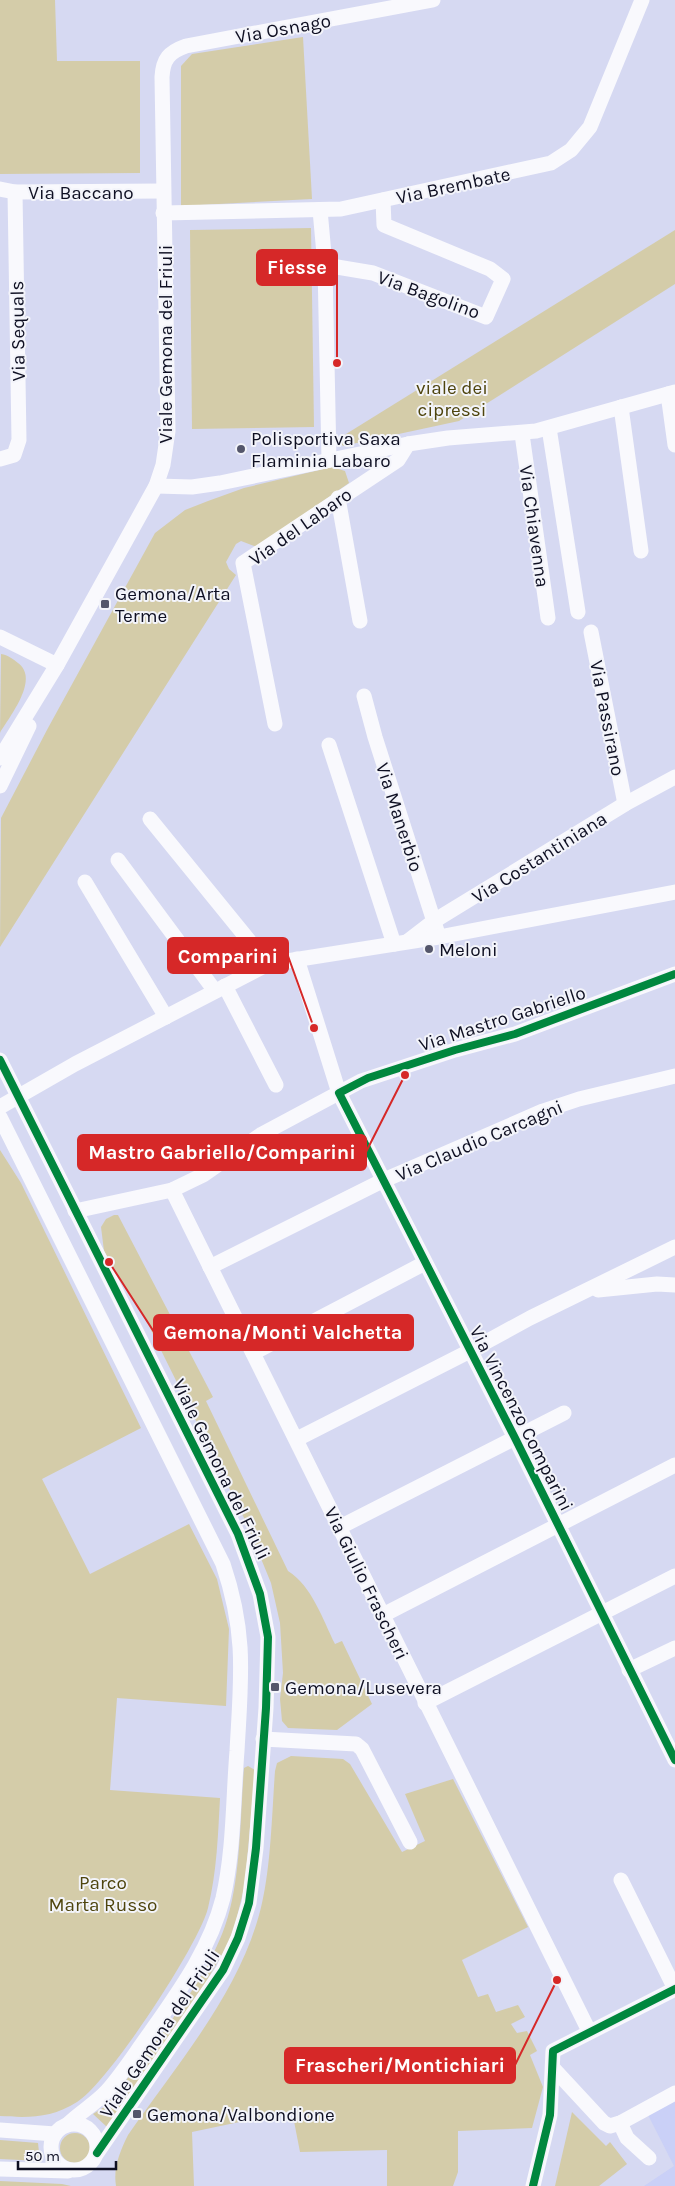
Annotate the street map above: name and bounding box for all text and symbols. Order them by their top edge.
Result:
street label: Via Osnago [234,10,333,48]
street label: Via Brembate [394,163,512,209]
street label: Via Baccano [28,182,134,204]
street label: Viale Gemona del Friuli [155,245,177,443]
callout: Fiesse [257,250,337,285]
text: Fiesse [267,256,327,279]
street label: Via Bagolino [374,266,483,324]
street label: Via Sequals [6,280,30,382]
park label: viale dei cipressi [416,377,488,421]
place label: Polisportiva Saxa Flaminia Labaro [251,428,401,472]
marker: Polisportiva Saxa Flaminia Labaro [235,443,247,455]
street label: Via Chiavenna [515,464,553,589]
street label: Via del Labaro [245,483,356,570]
place label: Gemona/Arta Terme [115,583,231,627]
marker: Gemona/Arta Terme [99,598,111,610]
street label: Via Passirano [585,659,629,778]
street label: Via Manerbio [371,760,427,875]
street label: Via Costantiniana [468,808,611,908]
callout: Comparini [168,938,288,973]
place label: Meloni [439,939,498,961]
marker: Meloni [423,943,435,955]
text: Comparini [178,945,278,968]
street label: Via Mastro Gabriello [416,982,588,1056]
street label: Via Claudio Carcagni [393,1096,566,1186]
callout: Mastro Gabriello/Comparini [78,1135,366,1170]
text: Mastro Gabriello/Comparini [88,1141,356,1164]
callout: Gemona/Monti Valchetta [154,1315,413,1350]
text: Gemona/Monti Valchetta [164,1321,402,1344]
street label: Via Vincenzo Comparini [465,1322,577,1515]
street label: Viale Gemona del Friuli [168,1375,275,1564]
street label: Via Giulio Frascheri [320,1503,413,1664]
place label: Gemona/Lusevera [285,1677,442,1699]
marker: Gemona/Lusevera [269,1681,281,1693]
park label: Parco Marta Russo [48,1872,158,1916]
street label: Viale Gemona del Friuli [95,1945,225,2122]
callout: Frascheri/Montichiari [285,2048,515,2083]
text: Frascheri/Montichiari [295,2054,505,2077]
place label: Gemona/Valbondione [147,2104,335,2126]
marker: Gemona/Valbondione [131,2108,143,2120]
scale bar [18,2138,115,2170]
text: 50 m [25,2147,60,2165]

